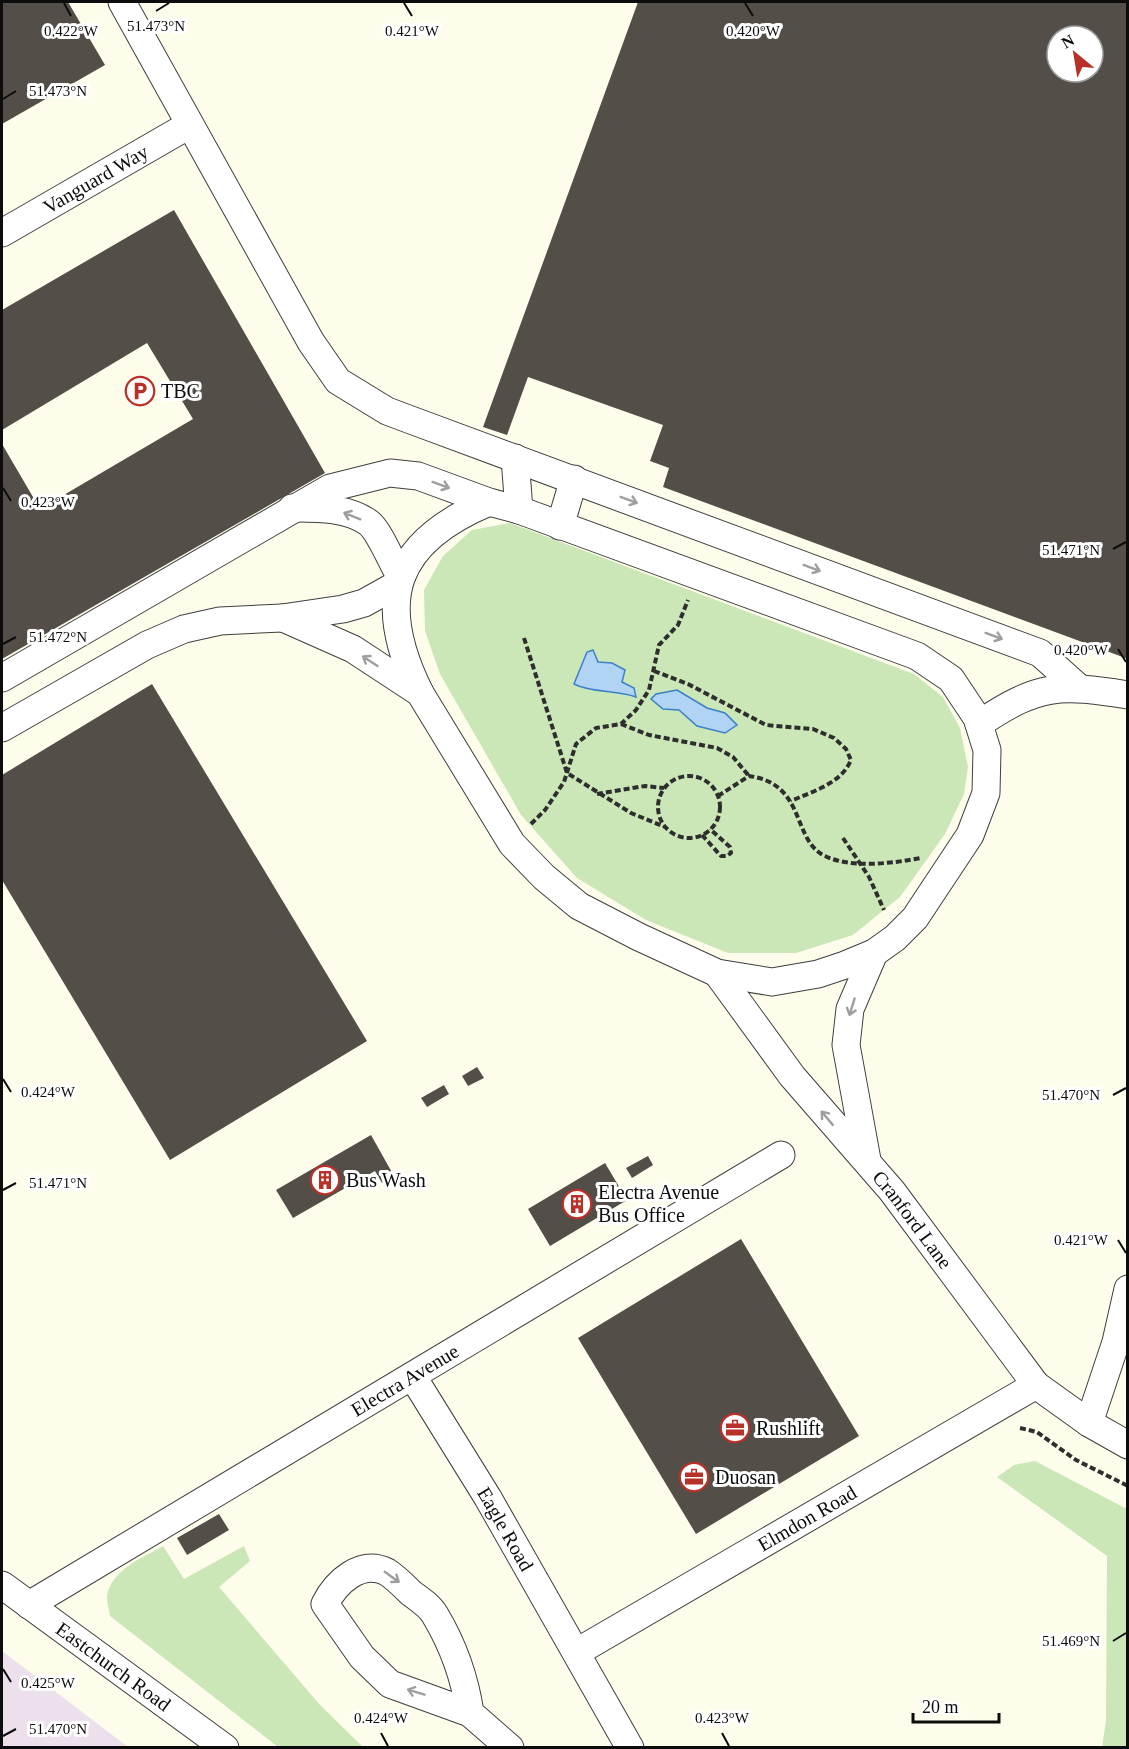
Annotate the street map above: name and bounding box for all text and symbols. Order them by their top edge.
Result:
text: 51.473°N [127,18,185,34]
text: 0.422°W [44,23,99,39]
text: 0.421°W [385,23,440,39]
text: 0.420°W [726,23,781,39]
north arrow [1045,24,1105,84]
text: N [1058,31,1077,52]
text: 51.473°N [29,83,87,99]
street label: Vanguard Way [39,140,152,218]
parking icon: TBC [124,375,156,407]
place label: TBC [161,380,200,402]
one-way arrow [431,480,449,491]
text: 0.423°W [21,494,76,510]
one-way arrow [619,495,638,506]
one-way arrow [343,510,362,521]
text: 51.471°N [1042,542,1100,558]
one-way arrow [802,563,821,574]
text: 51.472°N [29,629,87,645]
one-way arrow [985,632,1003,643]
text: 0.420°W [1054,642,1109,658]
one-way arrow [363,655,379,667]
one-way arrow [846,997,857,1016]
text: 0.424°W [21,1084,76,1100]
text: 51.470°N [1042,1087,1100,1103]
one-way arrow [820,1110,833,1126]
building icon: Bus Wash [309,1164,341,1196]
street label: Cranford Lane [868,1166,957,1273]
place label: Bus Wash [346,1169,426,1191]
text: 51.471°N [29,1175,87,1191]
place label: Electra Avenue Bus Office [598,1181,719,1226]
building icon: Electra Avenue Bus Office [561,1188,593,1220]
text: 0.421°W [1054,1232,1109,1248]
street label: Electra Avenue [347,1339,463,1421]
office icon: Rushlift [719,1412,751,1444]
place label: Rushlift [756,1417,821,1439]
office icon: Duosan [678,1461,710,1493]
place label: Duosan [715,1466,776,1488]
street label: Elmdon Road [754,1481,860,1556]
street label: Eagle Road [473,1483,538,1575]
one-way arrow [384,1570,400,1583]
street label: Eastchurch Road [52,1617,175,1715]
text: 51.469°N [1042,1633,1100,1649]
text: 0.425°W [21,1675,76,1691]
one-way arrow [407,1686,426,1697]
scale bar [913,1686,998,1724]
text: 20 m [922,1697,959,1717]
text: 0.424°W [354,1710,409,1726]
text: 0.423°W [695,1710,750,1726]
text: 51.470°N [29,1721,87,1737]

